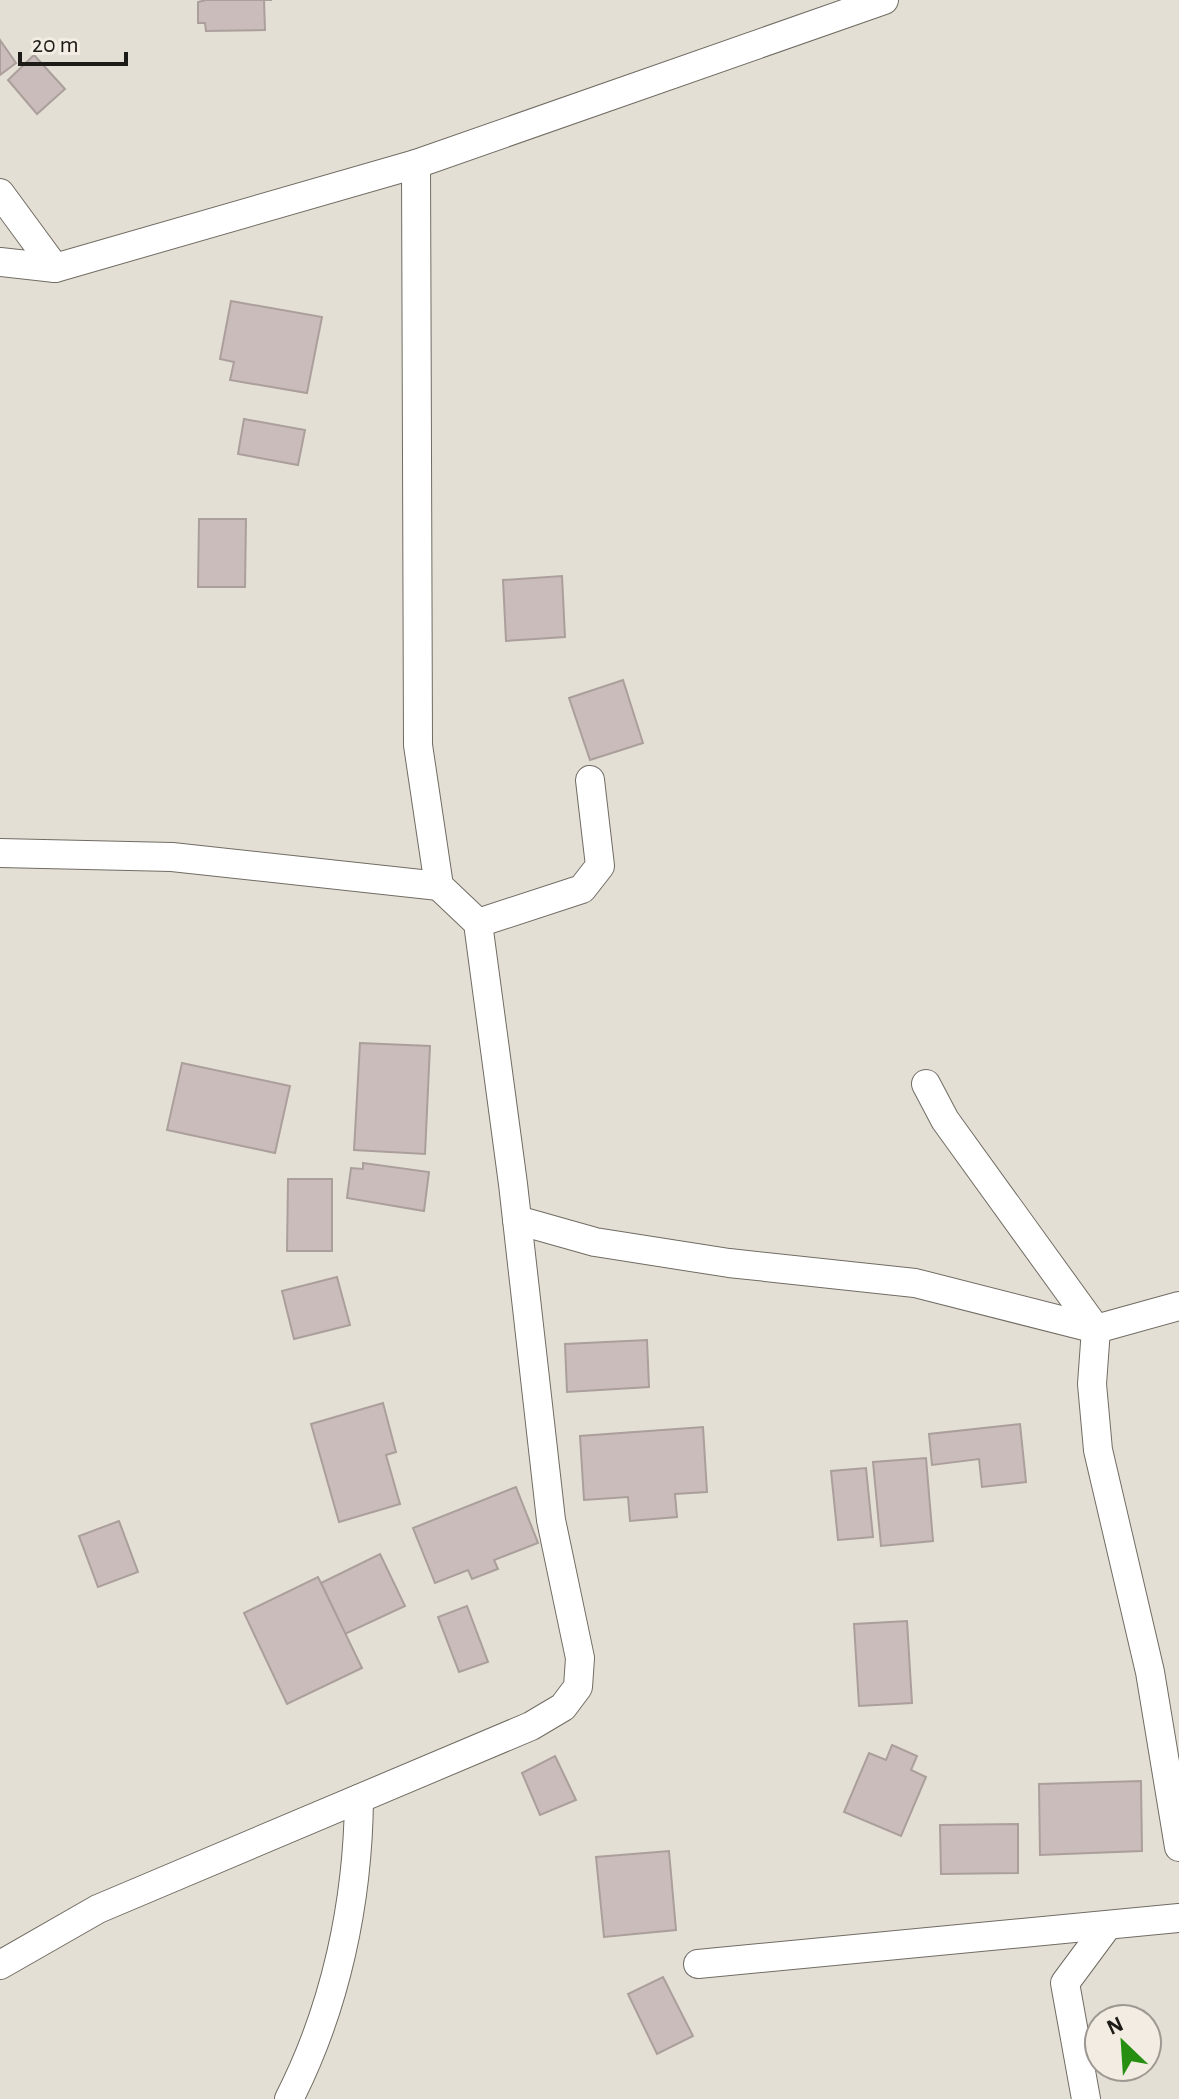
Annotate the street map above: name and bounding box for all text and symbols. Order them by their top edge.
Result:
scale bar [20,16,126,66]
text: 20 m [32,33,79,57]
north arrow [1083,2003,1163,2083]
text: N [1103,2013,1127,2039]

